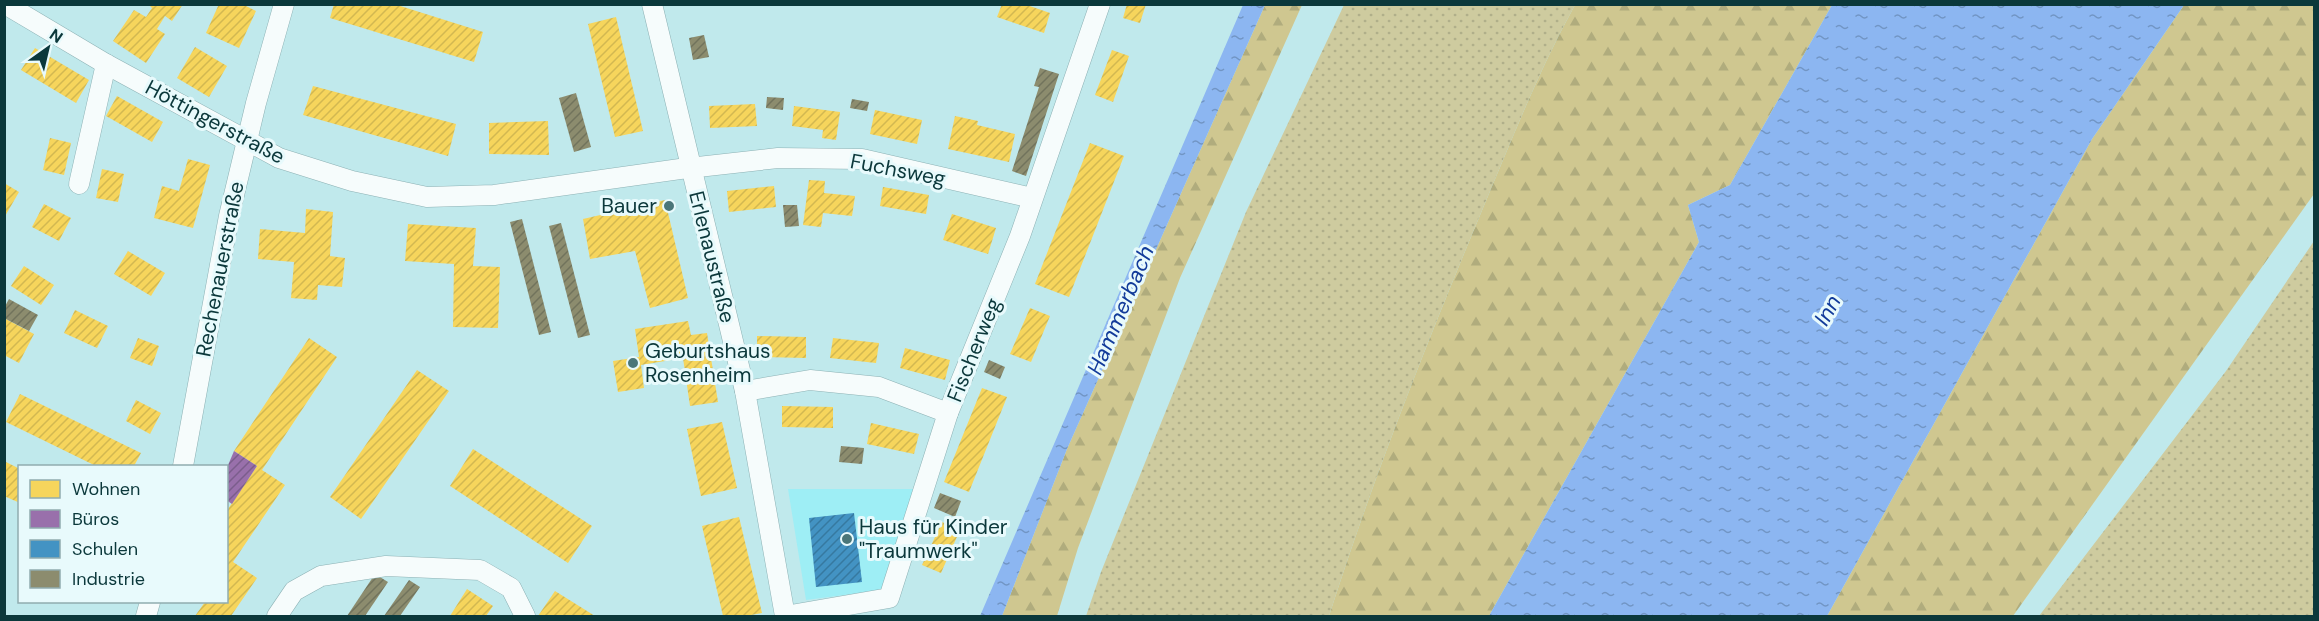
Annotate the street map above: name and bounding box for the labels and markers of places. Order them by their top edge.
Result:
place label: Bauer [601,192,657,220]
marker: Bauer [662,199,676,213]
place label: Geburtshaus Rosenheim [645,337,771,389]
marker: Geburtshaus Rosenheim [626,356,640,370]
place label: Haus für Kinder "Traumwerk" [859,513,1008,565]
marker: Haus für Kinder "Traumwerk" [840,532,854,546]

